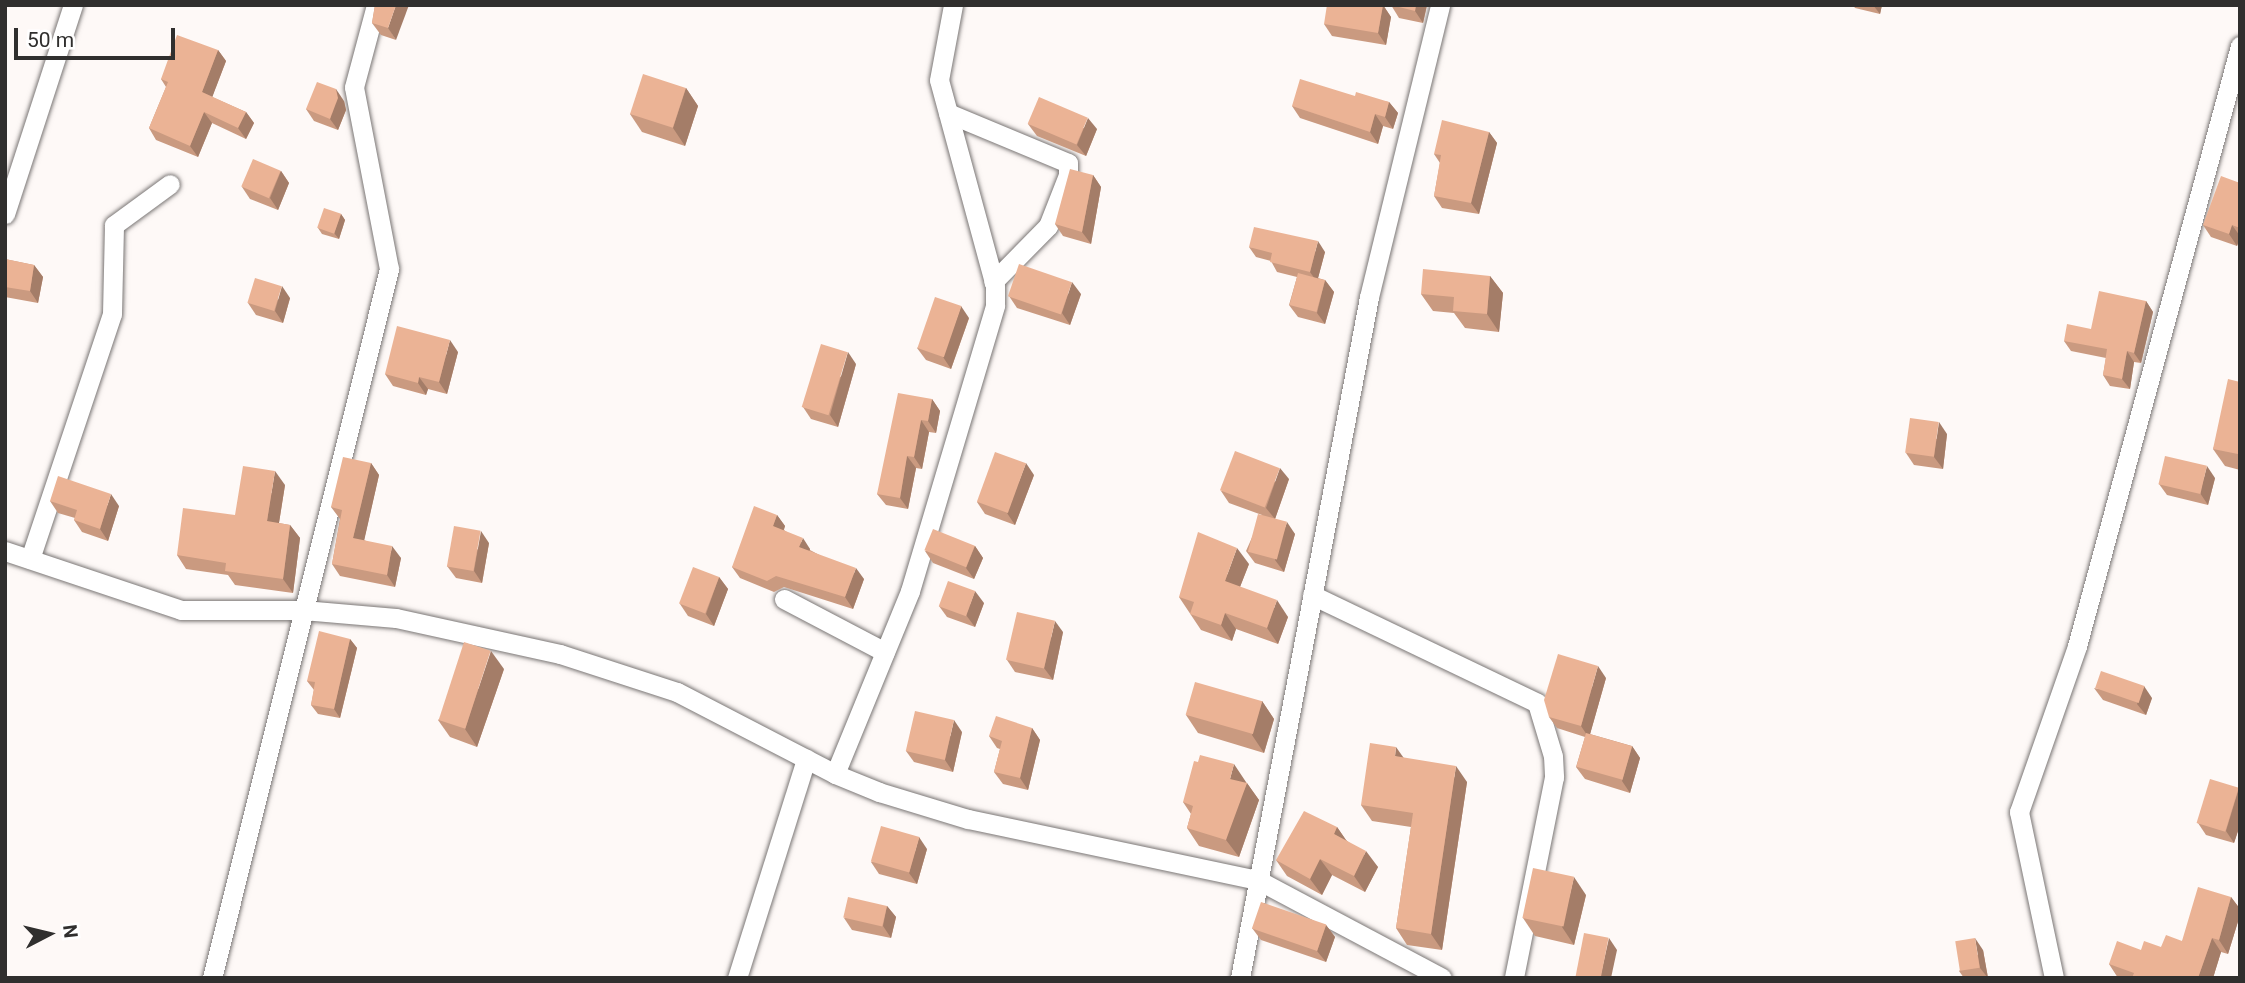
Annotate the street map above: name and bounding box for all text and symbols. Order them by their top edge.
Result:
scale bar [18,14,178,58]
text: 50 m [27,28,74,52]
north arrow [14,899,84,969]
text: N [58,923,83,939]

